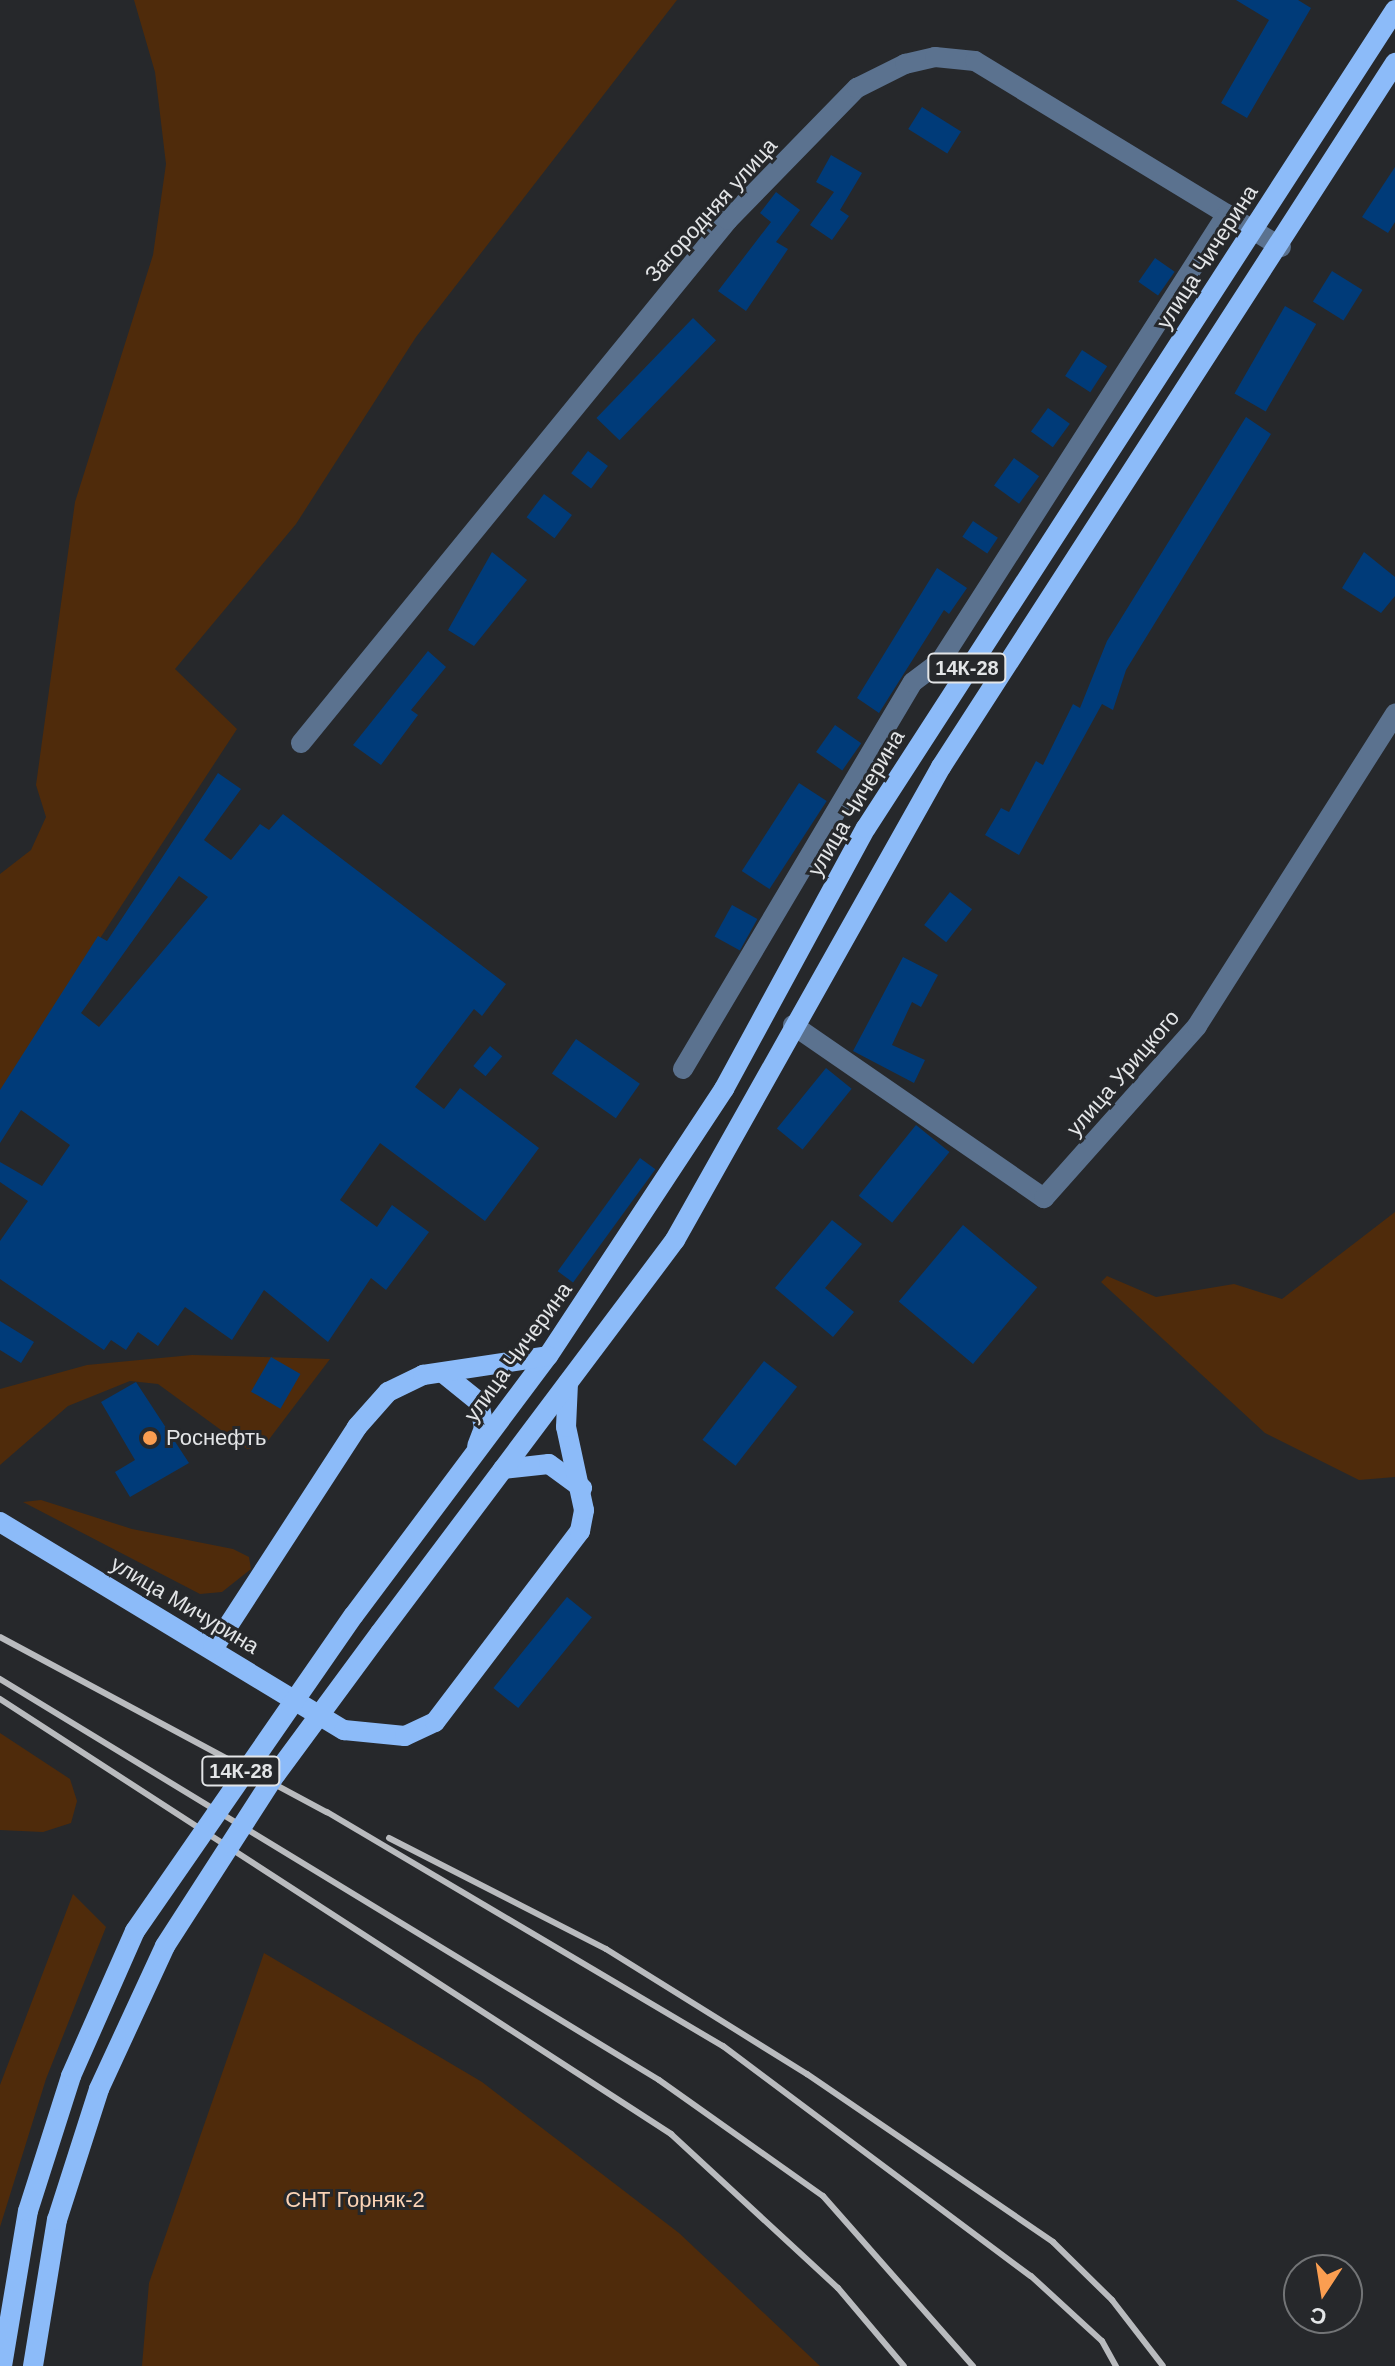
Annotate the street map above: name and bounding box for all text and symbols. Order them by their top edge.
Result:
street label: Загородняя улица [639,133,783,287]
street label: улица Чичерина [1151,180,1263,334]
road number: 14К-28 [927,652,1007,684]
street label: улица Чичерина [802,725,910,881]
street label: улица Урицкого [1061,1004,1185,1142]
street label: улица Чичерина [458,1277,578,1427]
place label: Роснефть [166,1425,266,1451]
marker: Роснефть [141,1429,159,1447]
street label: улица Мичурина [106,1550,264,1660]
road number: 14К-28 [201,1755,281,1787]
park label: СНТ Горняк-2 [285,2187,425,2213]
north arrow [1283,2254,1363,2334]
text: С [1308,2302,1329,2330]

